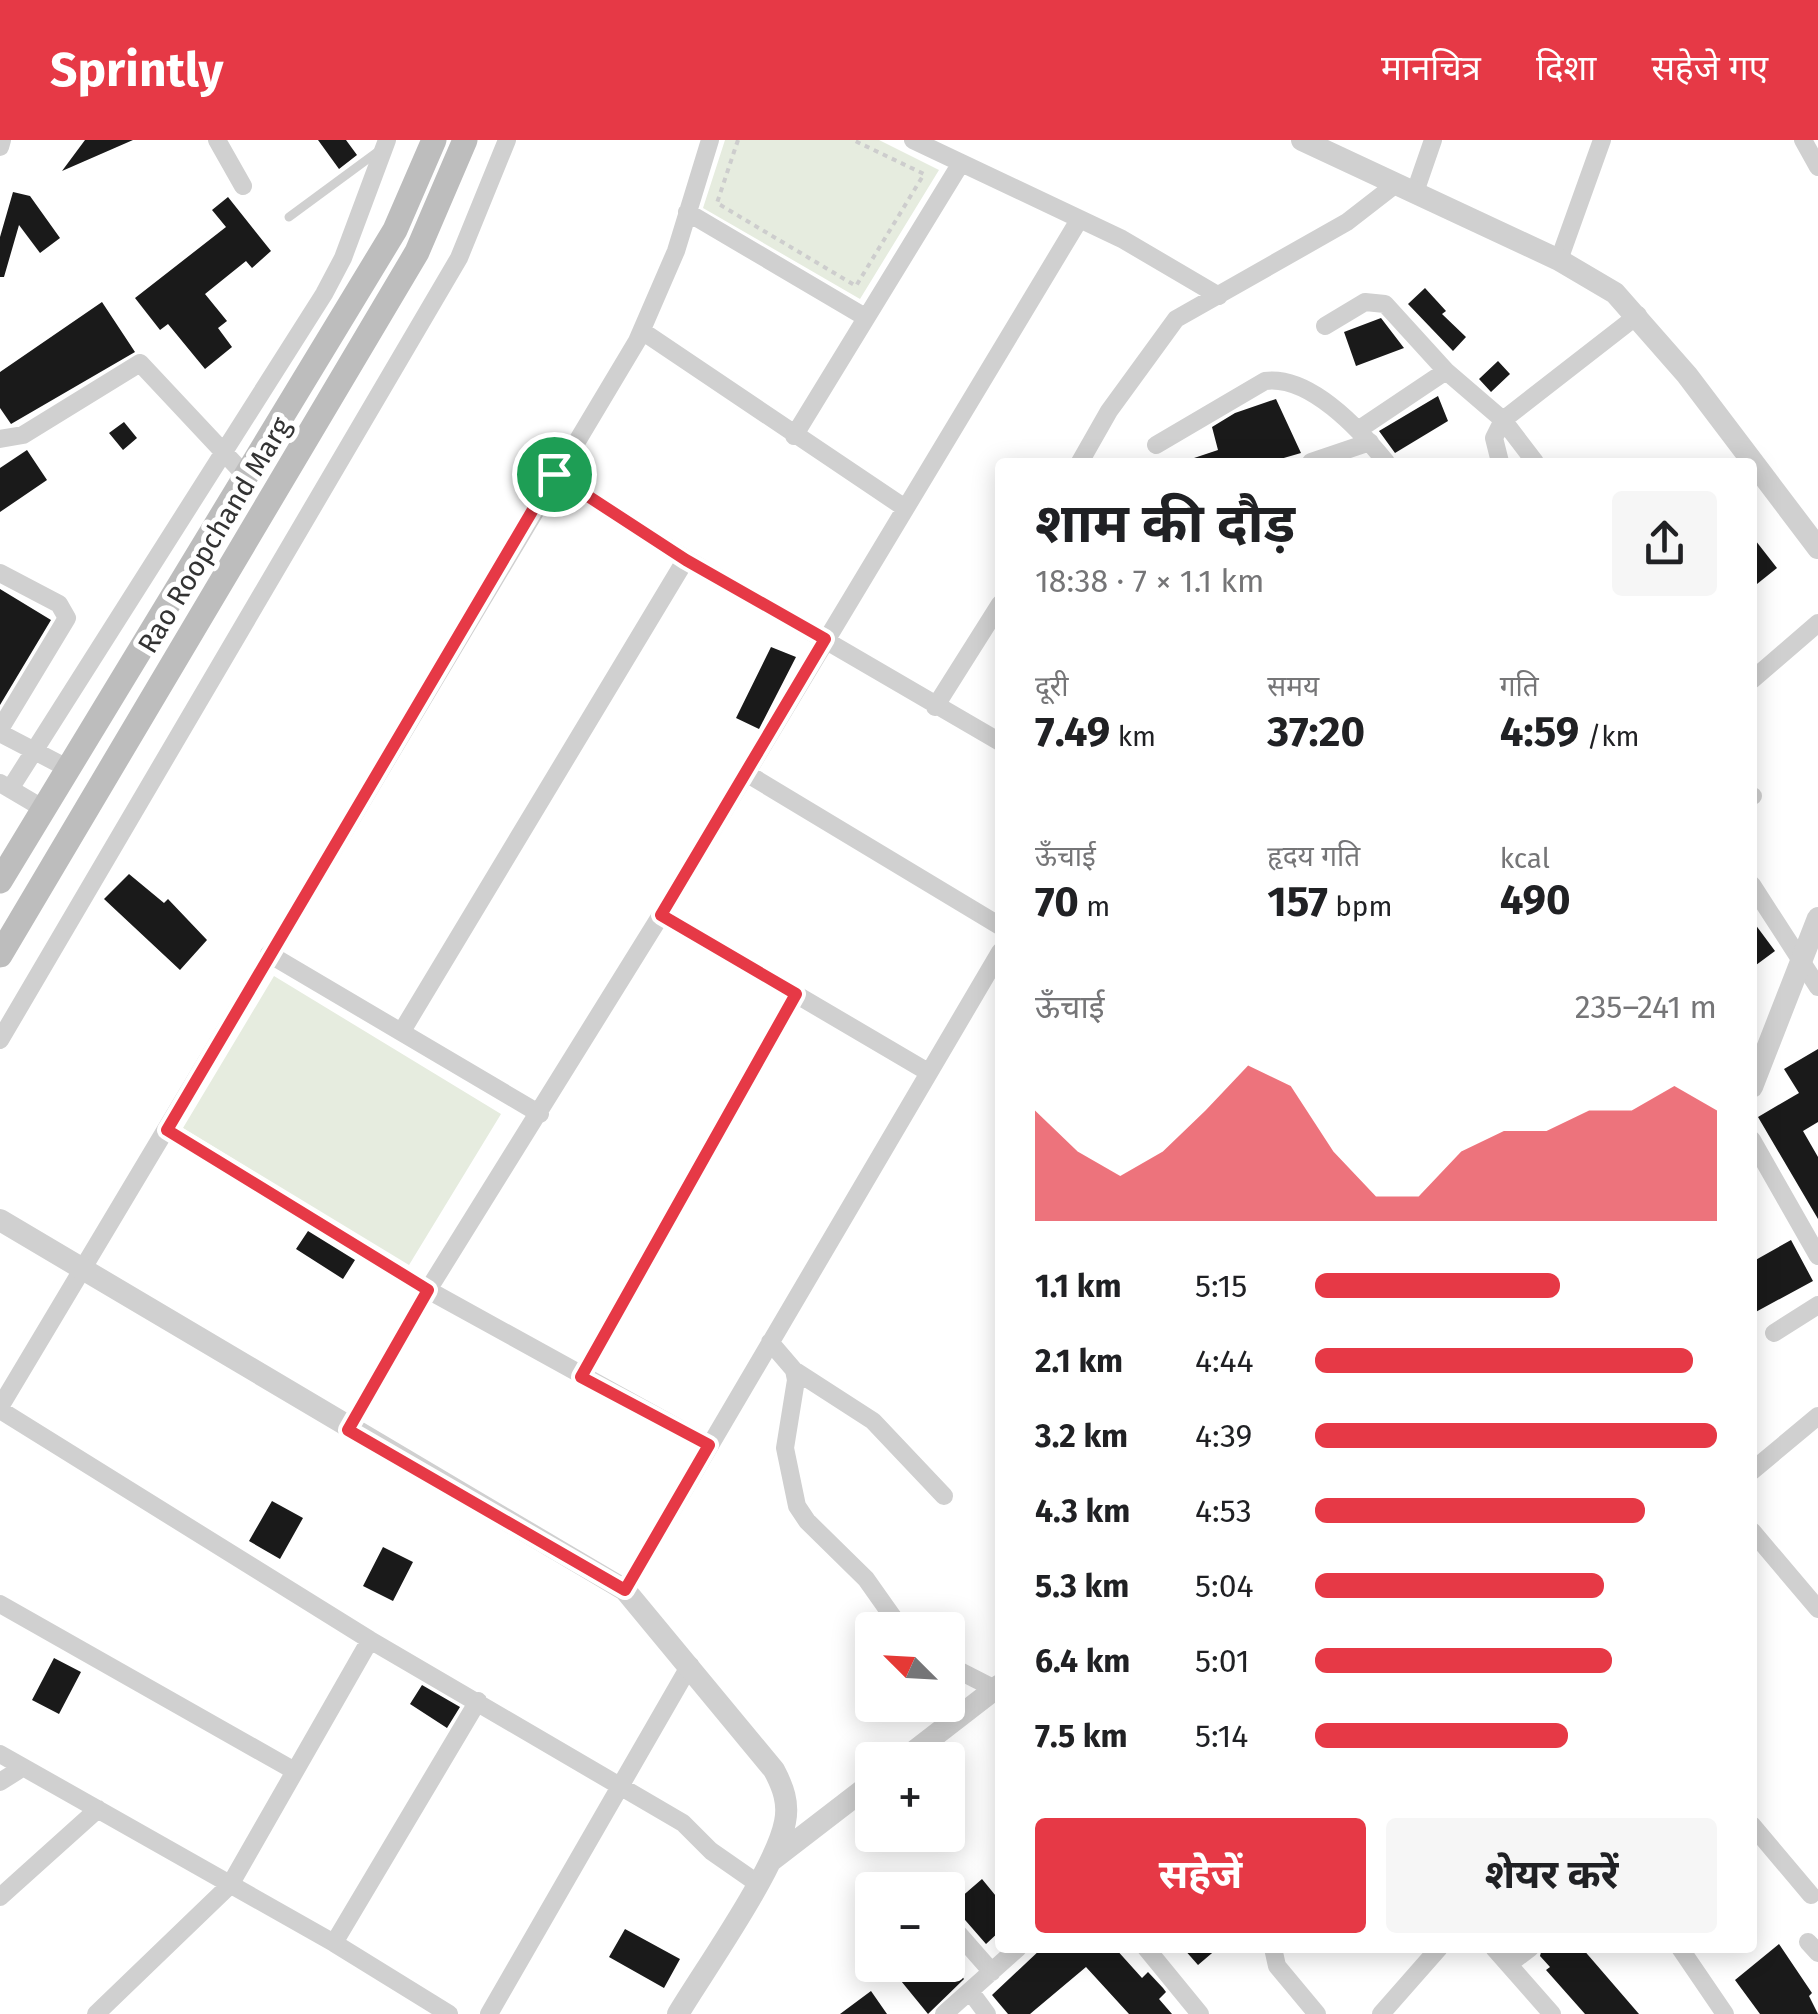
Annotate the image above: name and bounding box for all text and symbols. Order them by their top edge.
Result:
text: Sprintly [50,41,223,99]
text: मानचित्र [1381,47,1481,89]
text: दिशा [1536,47,1596,89]
text: सहेजे गए [1651,47,1768,89]
street label: Rao Roopchand Marg [131,411,298,659]
pin [512,432,597,517]
icon: arrive [527,447,582,502]
text: शाम की दौड़ [1035,491,1295,557]
button: share [1612,491,1717,596]
text: 18:38 · 7 × 1.1 km [1035,562,1264,600]
text: दूरी [1035,670,1069,703]
text: समय [1267,670,1319,703]
text: गति [1500,670,1539,703]
text: 7.49 [1035,707,1110,757]
text: 37:20 [1267,707,1365,757]
text: 4:59 [1500,707,1579,757]
text: km [1110,720,1156,753]
text: /km [1579,720,1640,753]
text: ऊँचाई [1035,840,1096,873]
text: हृदय गति [1267,840,1360,873]
text: kcal [1500,842,1550,875]
text: 490 [1500,875,1571,925]
text: 70 [1035,877,1079,927]
text: 157 [1267,877,1328,927]
text: m [1079,890,1110,923]
text: bpm [1328,890,1393,923]
text: ऊँचाई [1035,988,1104,1026]
text: 235–241 m [1575,988,1717,1026]
text: 1.1 km [1035,1267,1121,1305]
text: 5:15 [1195,1267,1247,1305]
text: 2.1 km [1035,1342,1123,1380]
text: 4:44 [1195,1342,1254,1380]
text: 3.2 km [1035,1417,1128,1455]
text: 4:39 [1195,1417,1252,1455]
text: 4.3 km [1035,1492,1130,1530]
text: 4:53 [1195,1492,1252,1530]
text: 5.3 km [1035,1567,1129,1605]
text: 5:04 [1195,1567,1254,1605]
north arrow [855,1612,965,1722]
map controls [855,1612,965,1982]
text: 6.4 km [1035,1642,1130,1680]
text: 5:01 [1195,1642,1250,1680]
text: 7.5 km [1035,1717,1127,1755]
text: 5:14 [1195,1717,1248,1755]
button: + [855,1742,965,1852]
button: सहेजें [1035,1818,1366,1933]
button: शेयर करें [1386,1818,1717,1933]
button: − [855,1872,965,1982]

